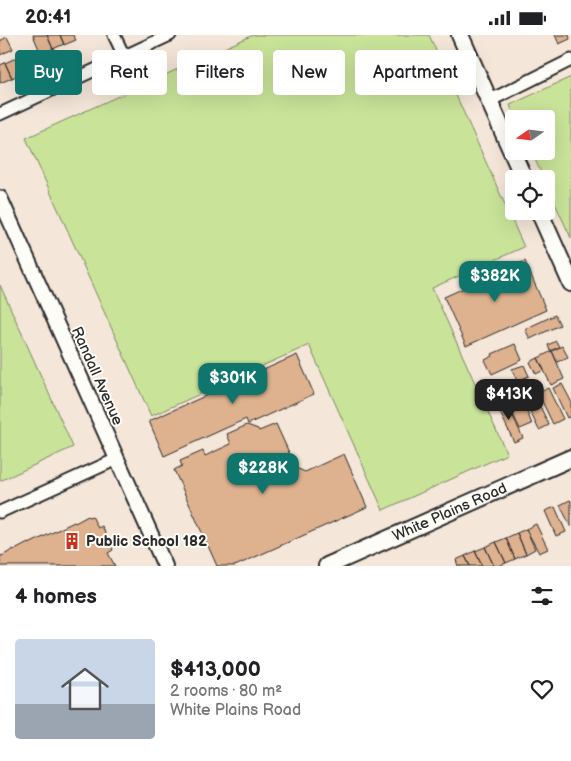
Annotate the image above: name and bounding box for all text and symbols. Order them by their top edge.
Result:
text: 20:41 [25,6,71,29]
chip: Buy [15,50,82,95]
chip: Rent [92,50,167,95]
chip: Filters [177,50,263,95]
chip: New [273,50,345,95]
chip: Apartment [355,50,476,95]
north arrow [505,110,555,160]
map controls [505,110,555,220]
button: locate [505,170,555,220]
pin: $382K [460,261,530,303]
text: $382K [470,267,520,286]
street label: Randall Avenue [67,324,127,428]
pin: $301K [198,363,268,405]
text: $301K [209,369,257,388]
pin: $413K [474,379,544,421]
text: $413K [486,385,532,404]
pin: $228K [228,453,298,495]
text: $228K [238,459,288,478]
street label: White Plains Road [389,478,510,545]
building icon: Public School 182 [62,531,82,551]
place label: Public School 182 [86,532,207,551]
icon: filters [528,582,556,610]
text: 4 homes [15,584,97,609]
text: $413,000 [170,657,261,682]
icon: home [55,659,115,719]
icon: heart [528,675,556,703]
text: 2 rooms · 80 m² [170,682,282,701]
text: White Plains Road [170,701,301,720]

